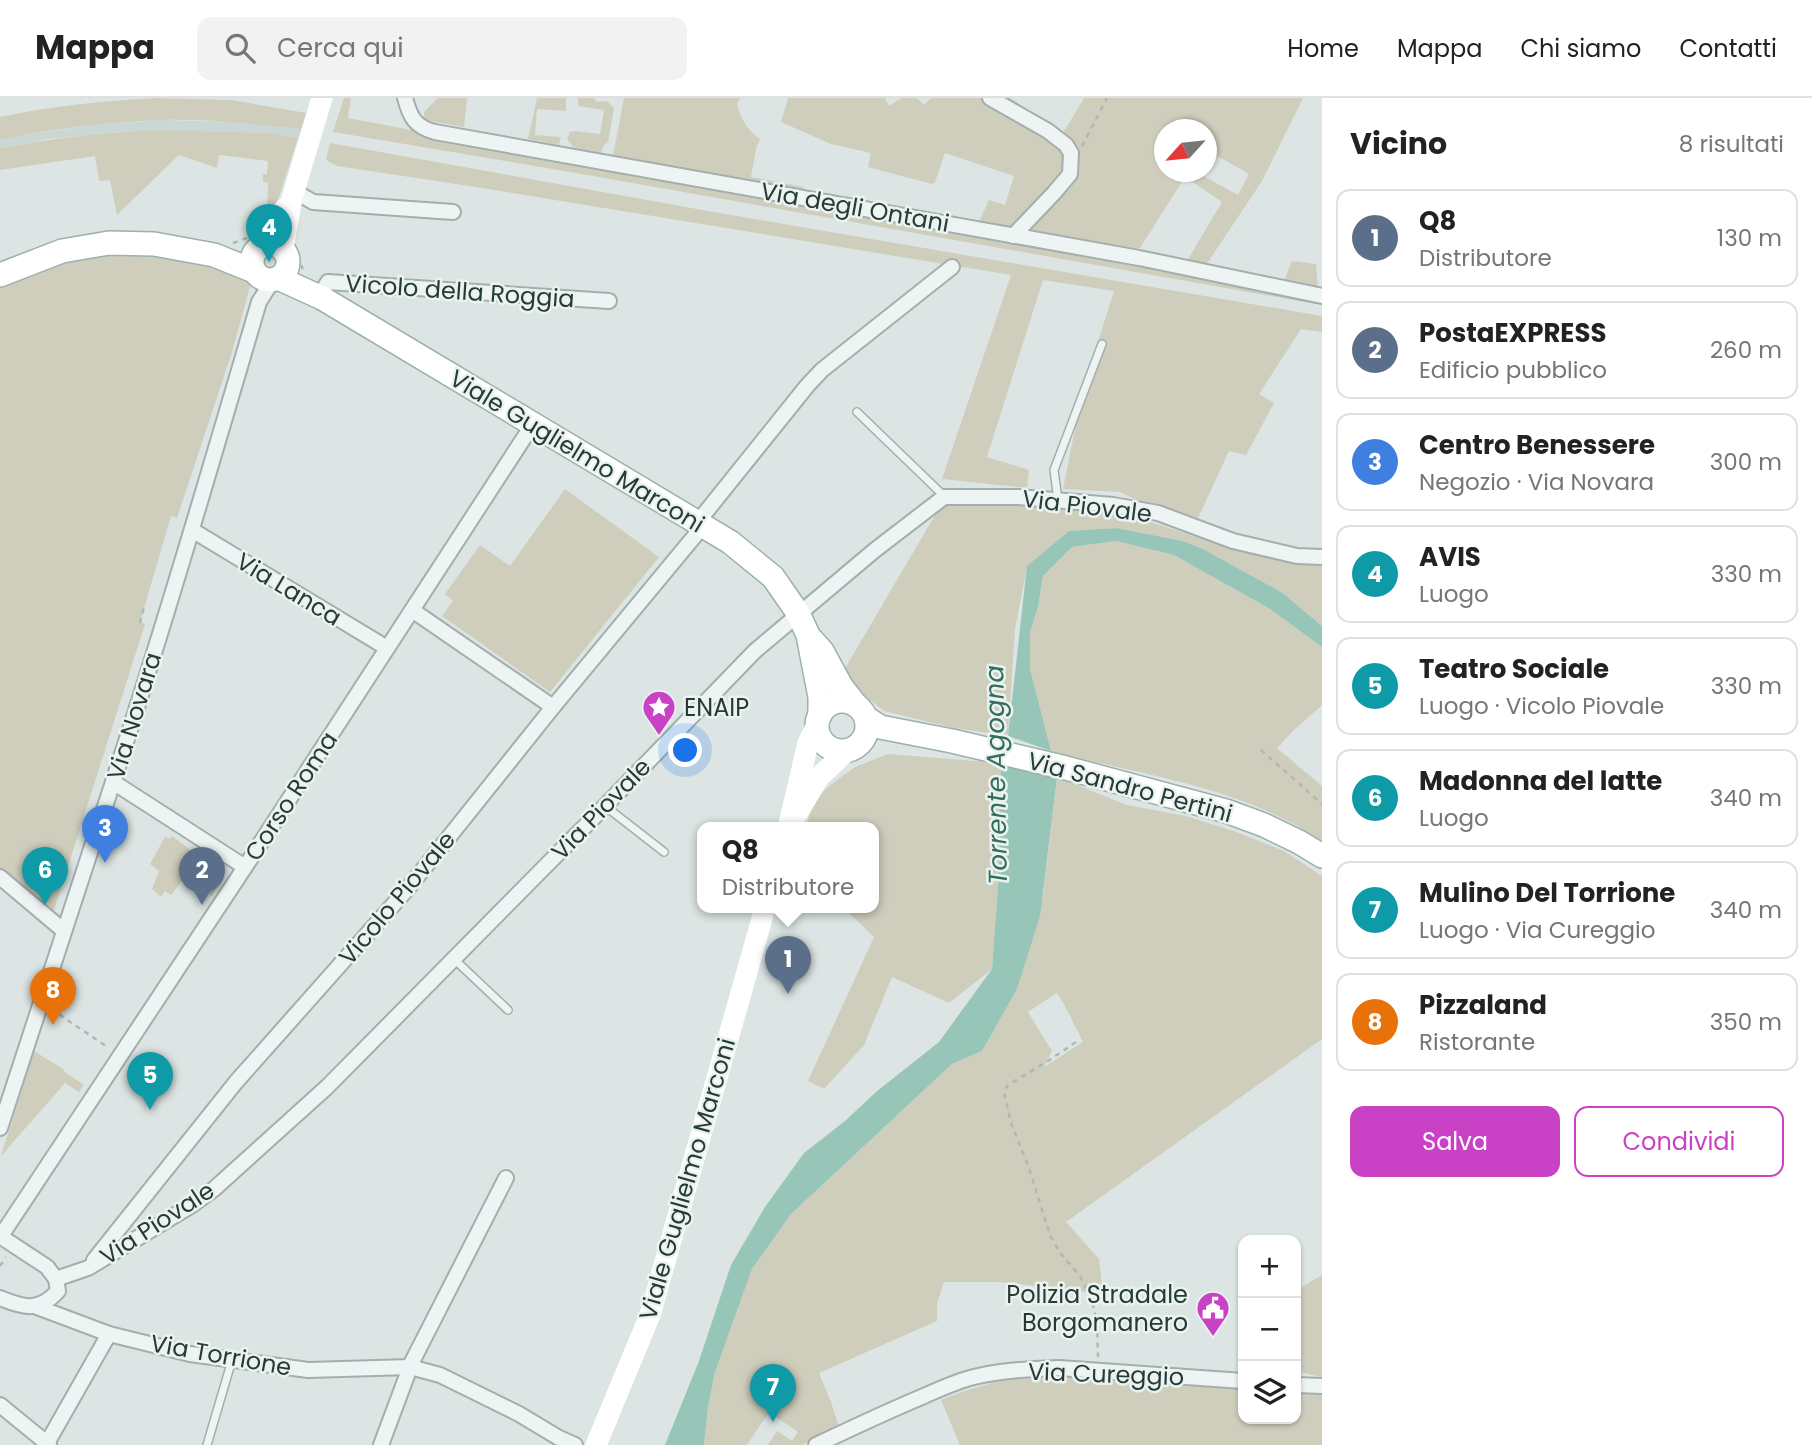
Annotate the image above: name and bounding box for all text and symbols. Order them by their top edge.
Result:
search box [197,17,687,80]
text: Mappa [35,24,155,71]
icon: search [221,29,259,67]
text: Cerca qui [277,30,404,66]
text: Home [1287,32,1359,65]
text: Mappa [1397,32,1482,65]
text: Chi siamo [1520,32,1641,65]
text: Contatti [1679,32,1777,65]
north arrow [1154,119,1217,182]
text: Vicino [1350,122,1447,165]
text: 8 risultati [1679,128,1784,160]
street label: Via degli Ontani [758,174,952,240]
text: Q8 [1419,203,1456,239]
pin: 4 [246,204,292,262]
text: 1 [1371,222,1379,254]
text: 130 m [1717,222,1782,254]
text: Distributore [1419,242,1552,274]
street label: Vicolo della Roggia [344,267,576,315]
text: PostaEXPRESS [1419,315,1606,351]
text: 2 [1368,334,1382,366]
text: 260 m [1710,334,1782,366]
text: Edificio pubblico [1419,354,1607,386]
street label: Viale Guglielmo Marconi [443,362,711,540]
text: Centro Benessere [1419,427,1655,463]
text: 3 [1368,446,1382,478]
text: 300 m [1710,446,1782,478]
text: Negozio · Via Novara [1419,466,1654,498]
street label: Via Piovale [1020,482,1154,530]
text: AVIS [1419,539,1481,575]
street label: Via Lanca [230,545,348,633]
text: 4 [1367,558,1383,590]
text: 330 m [1711,558,1782,590]
text: Luogo [1419,578,1489,610]
street label: Via Novara [99,648,169,784]
text: Teatro Sociale [1419,651,1609,687]
water label: Torrente Agogna [976,665,1016,885]
text: 5 [1368,670,1382,702]
text: 330 m [1711,670,1782,702]
place icon: ENAIP [640,688,678,737]
text: Luogo · Vicolo Piovale [1419,690,1664,722]
place label: ENAIP [684,691,749,724]
street label: Corso Roma [237,725,345,867]
your location [668,733,702,767]
street label: Via Sandro Pertini [1024,744,1236,830]
street label: Via Piovale [544,751,658,867]
text: Madonna del latte [1419,763,1662,799]
text: 6 [1368,782,1382,814]
text: 340 m [1710,782,1782,814]
text: Luogo [1419,802,1489,834]
pin: 3 [82,805,128,863]
popup [697,822,879,913]
street label: Vicolo Piovale [331,824,463,972]
text: Q8 [722,832,759,868]
pin: 6 [22,847,68,905]
pin: 2 [179,847,225,905]
text: Distributore [722,871,854,903]
text: Mulino Del Torrione [1419,875,1675,911]
text: 7 [1369,894,1381,926]
text: 340 m [1710,894,1782,926]
text: Luogo · Via Cureggio [1419,914,1656,946]
pin: 1 [765,936,811,994]
pin: 8 [30,967,76,1025]
text: Pizzaland [1419,987,1547,1023]
text: 8 [1368,1006,1382,1038]
text: 350 m [1710,1006,1782,1038]
text: Ristorante [1419,1026,1535,1058]
street label: Viale Guglielmo Marconi [631,1034,743,1324]
pin: 5 [127,1052,173,1110]
button: Salva [1350,1106,1560,1177]
button: Condividi [1574,1106,1784,1177]
street label: Via Piovale [93,1174,221,1272]
map controls [1238,1235,1301,1424]
button: + [1238,1235,1301,1298]
place label: Polizia Stradale Borgomanero [1006,1278,1188,1339]
public building icon: Polizia Stradale Borgomanero [1194,1289,1232,1338]
button: − [1238,1298,1301,1361]
street label: Via Torrione [148,1326,294,1384]
street label: Via Cureggio [1027,1355,1185,1393]
button: layers [1238,1361,1301,1424]
pin: 7 [750,1364,796,1422]

